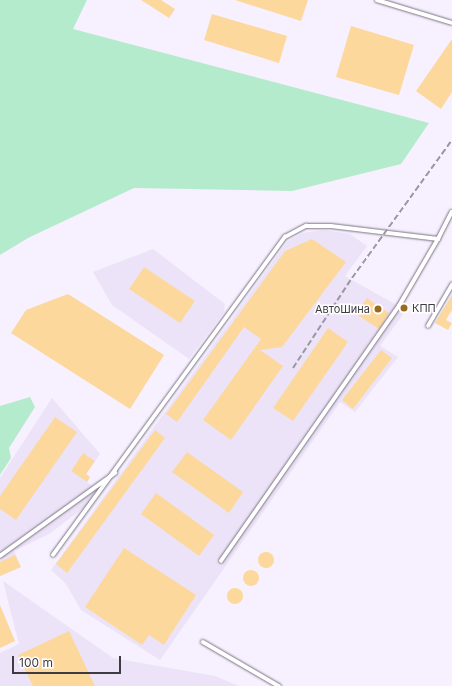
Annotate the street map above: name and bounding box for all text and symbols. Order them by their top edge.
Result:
place label: КПП [412,301,436,315]
place label: АвтоШина [315,302,370,316]
marker: КПП [399,303,409,313]
marker: АвтоШина [373,304,383,314]
scale bar [14,648,123,674]
text: 100 m [19,655,53,670]

